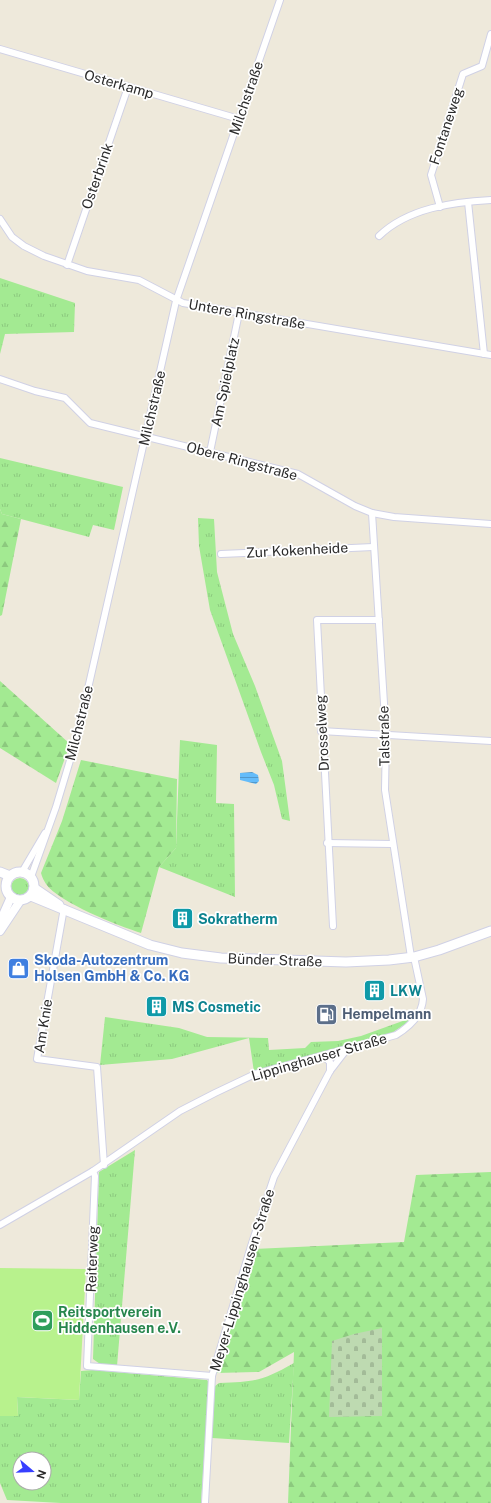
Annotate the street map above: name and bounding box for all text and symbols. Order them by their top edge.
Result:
street label: Milchstraße [226,59,266,137]
street label: Osterkamp [82,66,156,102]
street label: Fontaneweg [426,85,466,167]
street label: Osterbrink [78,141,116,211]
street label: Untere Ringstraße [187,296,307,332]
street label: Am Spielplatz [208,336,242,428]
street label: Milchstraße [136,369,168,447]
street label: Obere Ringstraße [185,439,299,484]
street label: Zur Kokenheide [245,539,349,561]
street label: Milchstraße [62,684,96,762]
street label: Drosselweg [312,694,332,772]
street label: Talstraße [375,705,393,767]
building icon: Sokratherm [169,906,195,932]
place label: Sokratherm [198,911,278,927]
street label: Bünder Straße [227,950,323,970]
place label: Skoda-Autozentrum Holsen GmbH & Co. KG [34,952,189,984]
shop icon: Skoda-Autozentrum Holsen GmbH & Co. KG [6,955,32,981]
building icon: LKW [362,978,388,1004]
place label: LKW [390,983,422,999]
building icon: MS Cosmetic [143,994,169,1020]
street label: Am Knie [31,998,55,1054]
place label: MS Cosmetic [172,999,261,1015]
fuel station icon: Hempelmann [313,1001,339,1027]
place label: Hempelmann [342,1006,431,1022]
street label: Lippinghauser Straße [249,1030,389,1084]
street label: Meyer-Lippinghausen-Straße [207,1187,277,1373]
street label: Reiterweg [83,1225,101,1293]
place label: Reitsportverein Hiddenhausen e.V. [58,1304,181,1336]
sports icon: Reitsportverein Hiddenhausen e.V. [29,1307,55,1333]
north arrow [12,1451,52,1491]
text: N [34,1468,49,1480]

